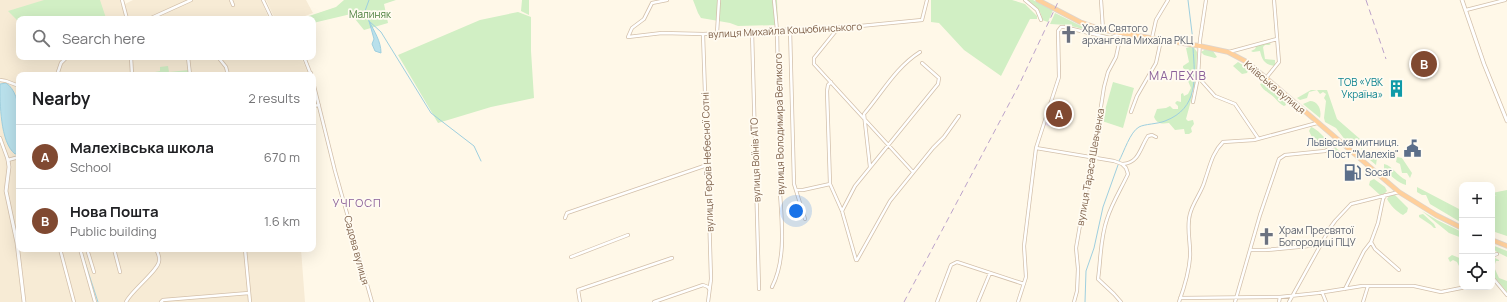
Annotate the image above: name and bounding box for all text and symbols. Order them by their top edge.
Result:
park label: Малиняк [349,7,392,21]
search box [16,16,316,60]
street label: вулиця Михайла Коцюбинського [708,19,863,41]
place label: Храм Святого архангела Михаїла РКЦ [1082,21,1194,47]
church icon: Храм Святого архангела Михаїла РКЦ [1059,24,1079,44]
icon: search [30,27,52,49]
text: Search here [62,28,145,49]
pin: B [1411,49,1437,79]
street label: вулиця Володимира Великого [771,53,787,195]
street label: Київська вулиця [1241,57,1309,117]
district label: МАЛЕХІВ [1149,67,1207,84]
place label: ТОВ «УВК Україна» [1338,75,1383,101]
building icon: ТОВ «УВК Україна» [1386,78,1406,98]
text: Nearby [32,87,90,110]
text: 2 results [248,89,300,107]
street label: вулиця Героїв Небесної Сотні [698,92,716,232]
pin: A [1046,99,1072,129]
street label: вулиця Тараса Шевченка [1073,107,1107,227]
street label: вулиця Воїнів АТО [747,118,763,202]
place label: Львівська митниця. Пост "Малехів" [1307,135,1399,161]
text: Малехівська школа [70,137,214,158]
public building icon: Львівська митниця. Пост "Малехів" [1402,138,1422,158]
text: A [41,148,49,166]
text: 670 m [264,148,300,166]
text: School [70,158,111,176]
fuel station icon: Socar [1342,162,1362,182]
place label: Socar [1365,165,1392,179]
map controls [1459,182,1495,290]
button: + [1459,182,1495,218]
district label: УЧГОСП [332,195,382,210]
text: Нова Пошта [70,201,159,222]
your location [786,201,806,221]
text: B [41,212,49,230]
text: 1.6 km [264,212,300,230]
street label: Садова вулиця [341,214,373,286]
button: − [1459,218,1495,254]
text: Public building [70,222,157,240]
place label: Храм Пресвятої Богородиці ПЦУ [1279,223,1357,249]
church icon: Храм Пресвятої Богородиці ПЦУ [1256,226,1276,246]
button: locate [1459,254,1495,290]

